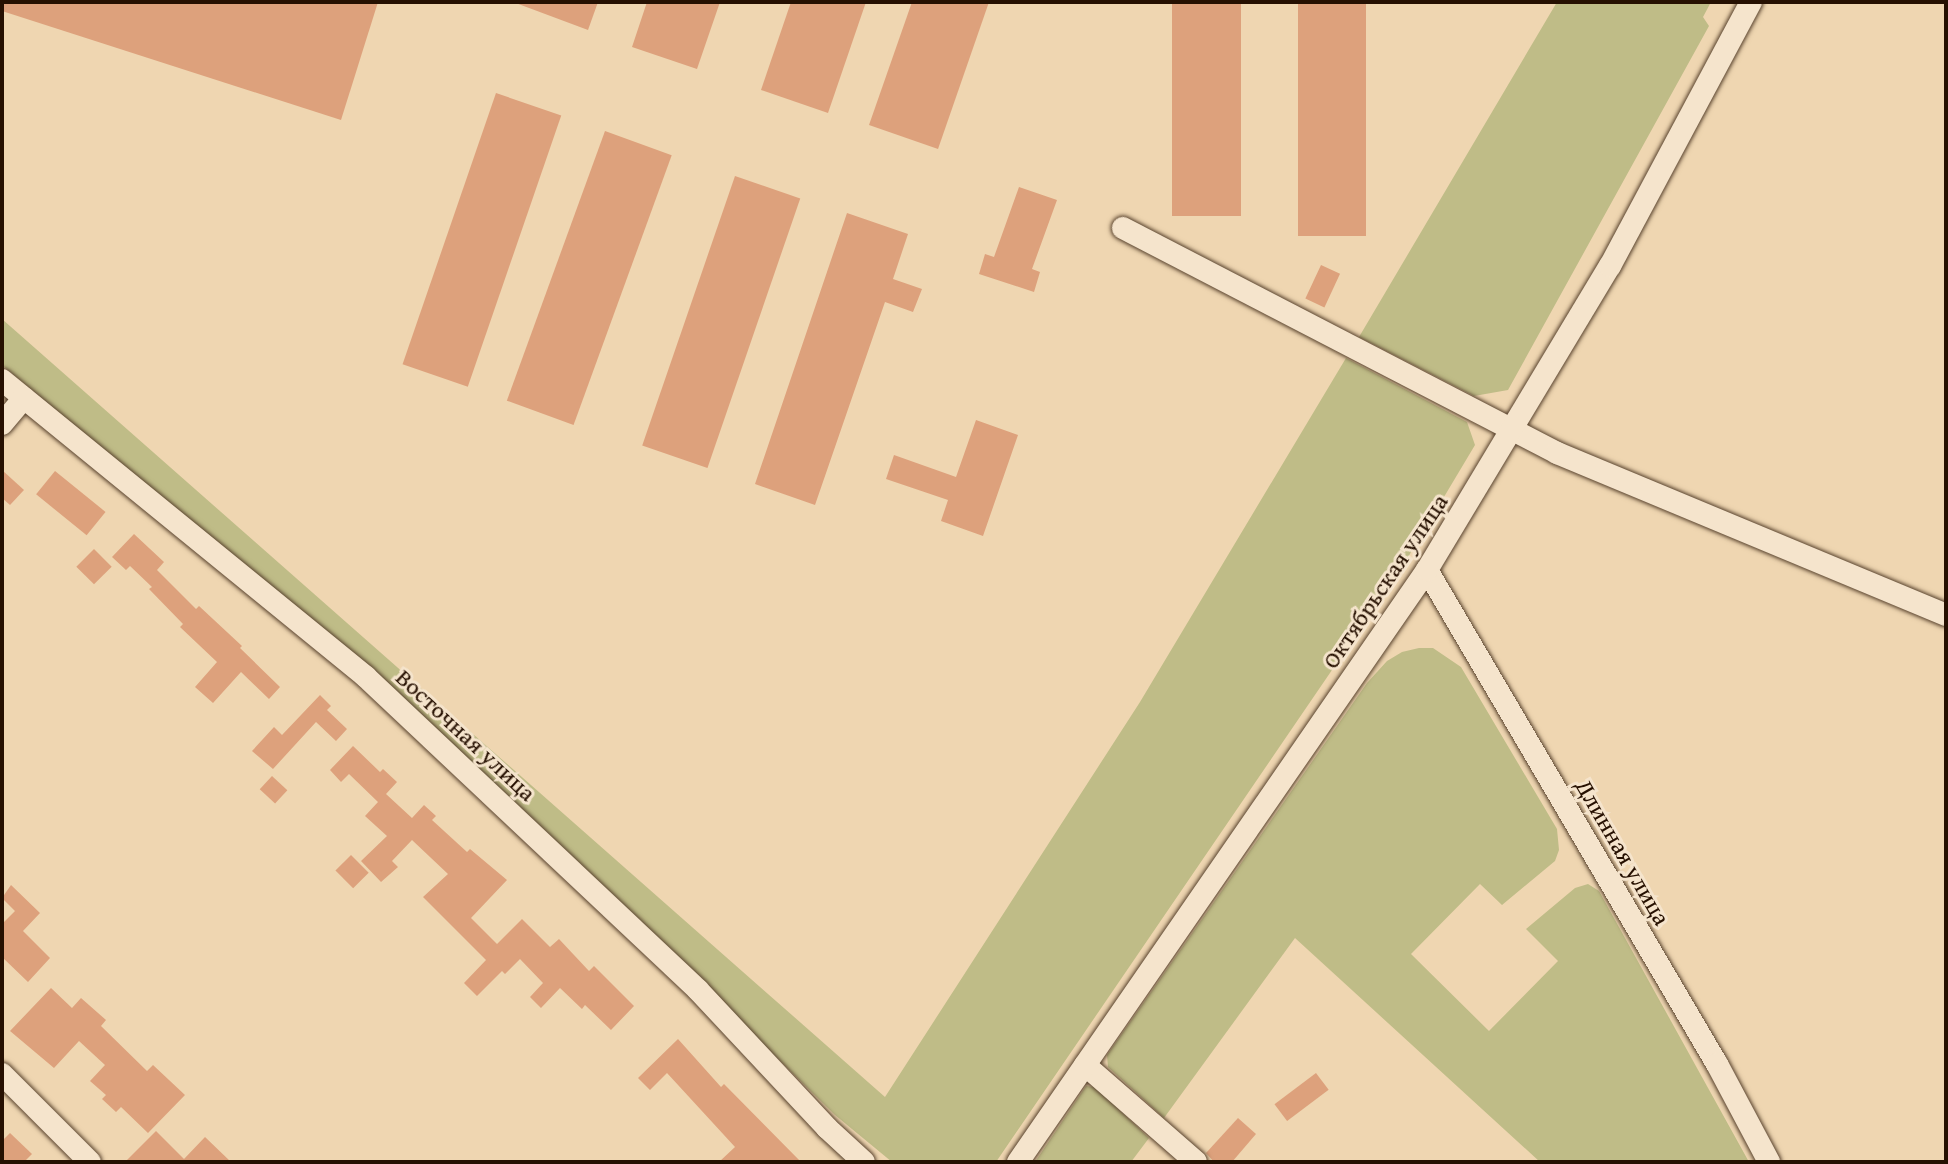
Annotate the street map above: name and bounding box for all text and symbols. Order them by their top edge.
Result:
street label: Октябрьская улица [1316,488,1454,674]
street label: Восточная улица [390,663,542,807]
street label: Длинная улица [1569,774,1677,930]

